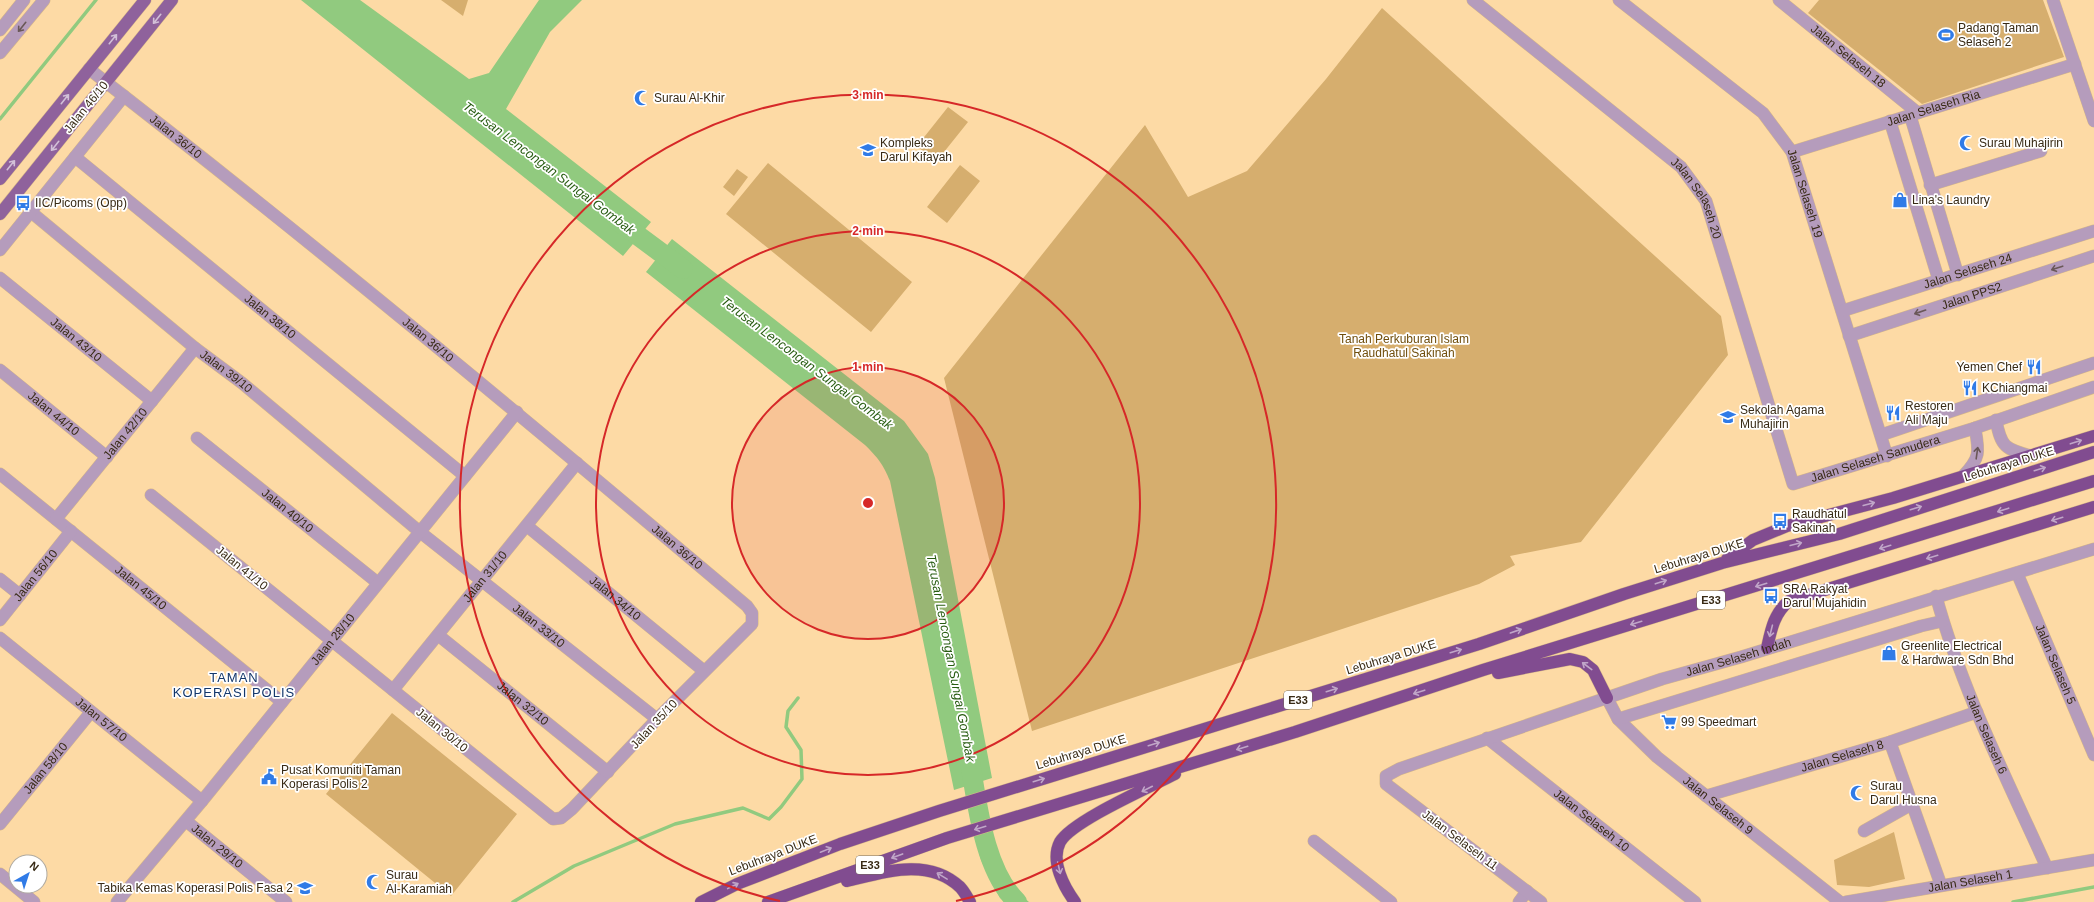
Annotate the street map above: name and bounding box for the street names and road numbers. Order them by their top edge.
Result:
street label: Jalan Selaseh 18 [1808,22,1889,91]
street label: Jalan 46/10 [61,78,111,136]
street label: Jalan Selaseh Ria [1885,87,1982,129]
street label: Jalan 36/10 [147,112,205,162]
street label: Jalan Selaseh 19 [1784,147,1825,240]
street label: Jalan Selaseh 20 [1668,155,1724,241]
street label: Jalan Selaseh 24 [1922,250,2014,292]
street label: Jalan PPS2 [1940,279,2004,312]
street label: Jalan 38/10 [242,291,299,342]
street label: Jalan 43/10 [48,315,105,365]
street label: Jalan 36/10 [400,315,457,365]
street label: Jalan 39/10 [197,347,255,396]
street label: Jalan 44/10 [25,388,82,439]
street label: Jalan 42/10 [100,405,151,462]
street label: Jalan Selaseh Samudera [1809,432,1942,485]
street label: Lebuhraya DUKE [1962,444,2056,484]
street label: Jalan 40/10 [259,486,316,536]
street label: Jalan 36/10 [649,522,706,573]
street label: Lebuhraya DUKE [1652,536,1746,576]
street label: Jalan 41/10 [213,543,271,593]
street label: Jalan 56/10 [11,547,61,604]
street label: Jalan 31/10 [460,548,510,605]
street label: Jalan 45/10 [112,563,170,613]
street label: Jalan 34/10 [587,573,644,624]
road number: E33 [1697,591,1725,609]
street label: Jalan 33/10 [510,601,568,651]
street label: Jalan 28/10 [308,611,358,668]
street label: Jalan Selaseh 5 [2032,622,2079,707]
street label: Jalan Selaseh Indah [1684,635,1793,679]
street label: Lebuhraya DUKE [1344,637,1438,677]
street label: Jalan 32/10 [494,678,552,729]
road number: E33 [1284,691,1312,709]
street label: Jalan Selaseh 6 [1963,692,2010,776]
street label: Jalan 57/10 [73,695,130,745]
street label: Jalan 35/10 [628,696,680,751]
street label: Jalan 30/10 [413,705,471,755]
street label: Lebuhraya DUKE [1034,732,1128,772]
street label: Jalan Selaseh 8 [1799,737,1886,775]
street label: Jalan 58/10 [20,739,71,797]
street label: Jalan Selaseh 9 [1680,773,1756,838]
street label: Jalan Selaseh 10 [1551,786,1632,855]
street label: Jalan Selaseh 11 [1419,807,1501,873]
street label: Jalan 29/10 [189,821,246,871]
street label: Lebuhraya DUKE [727,832,819,878]
road number: E33 [856,856,884,874]
street label: Jalan Selaseh 1 [1927,867,2014,895]

